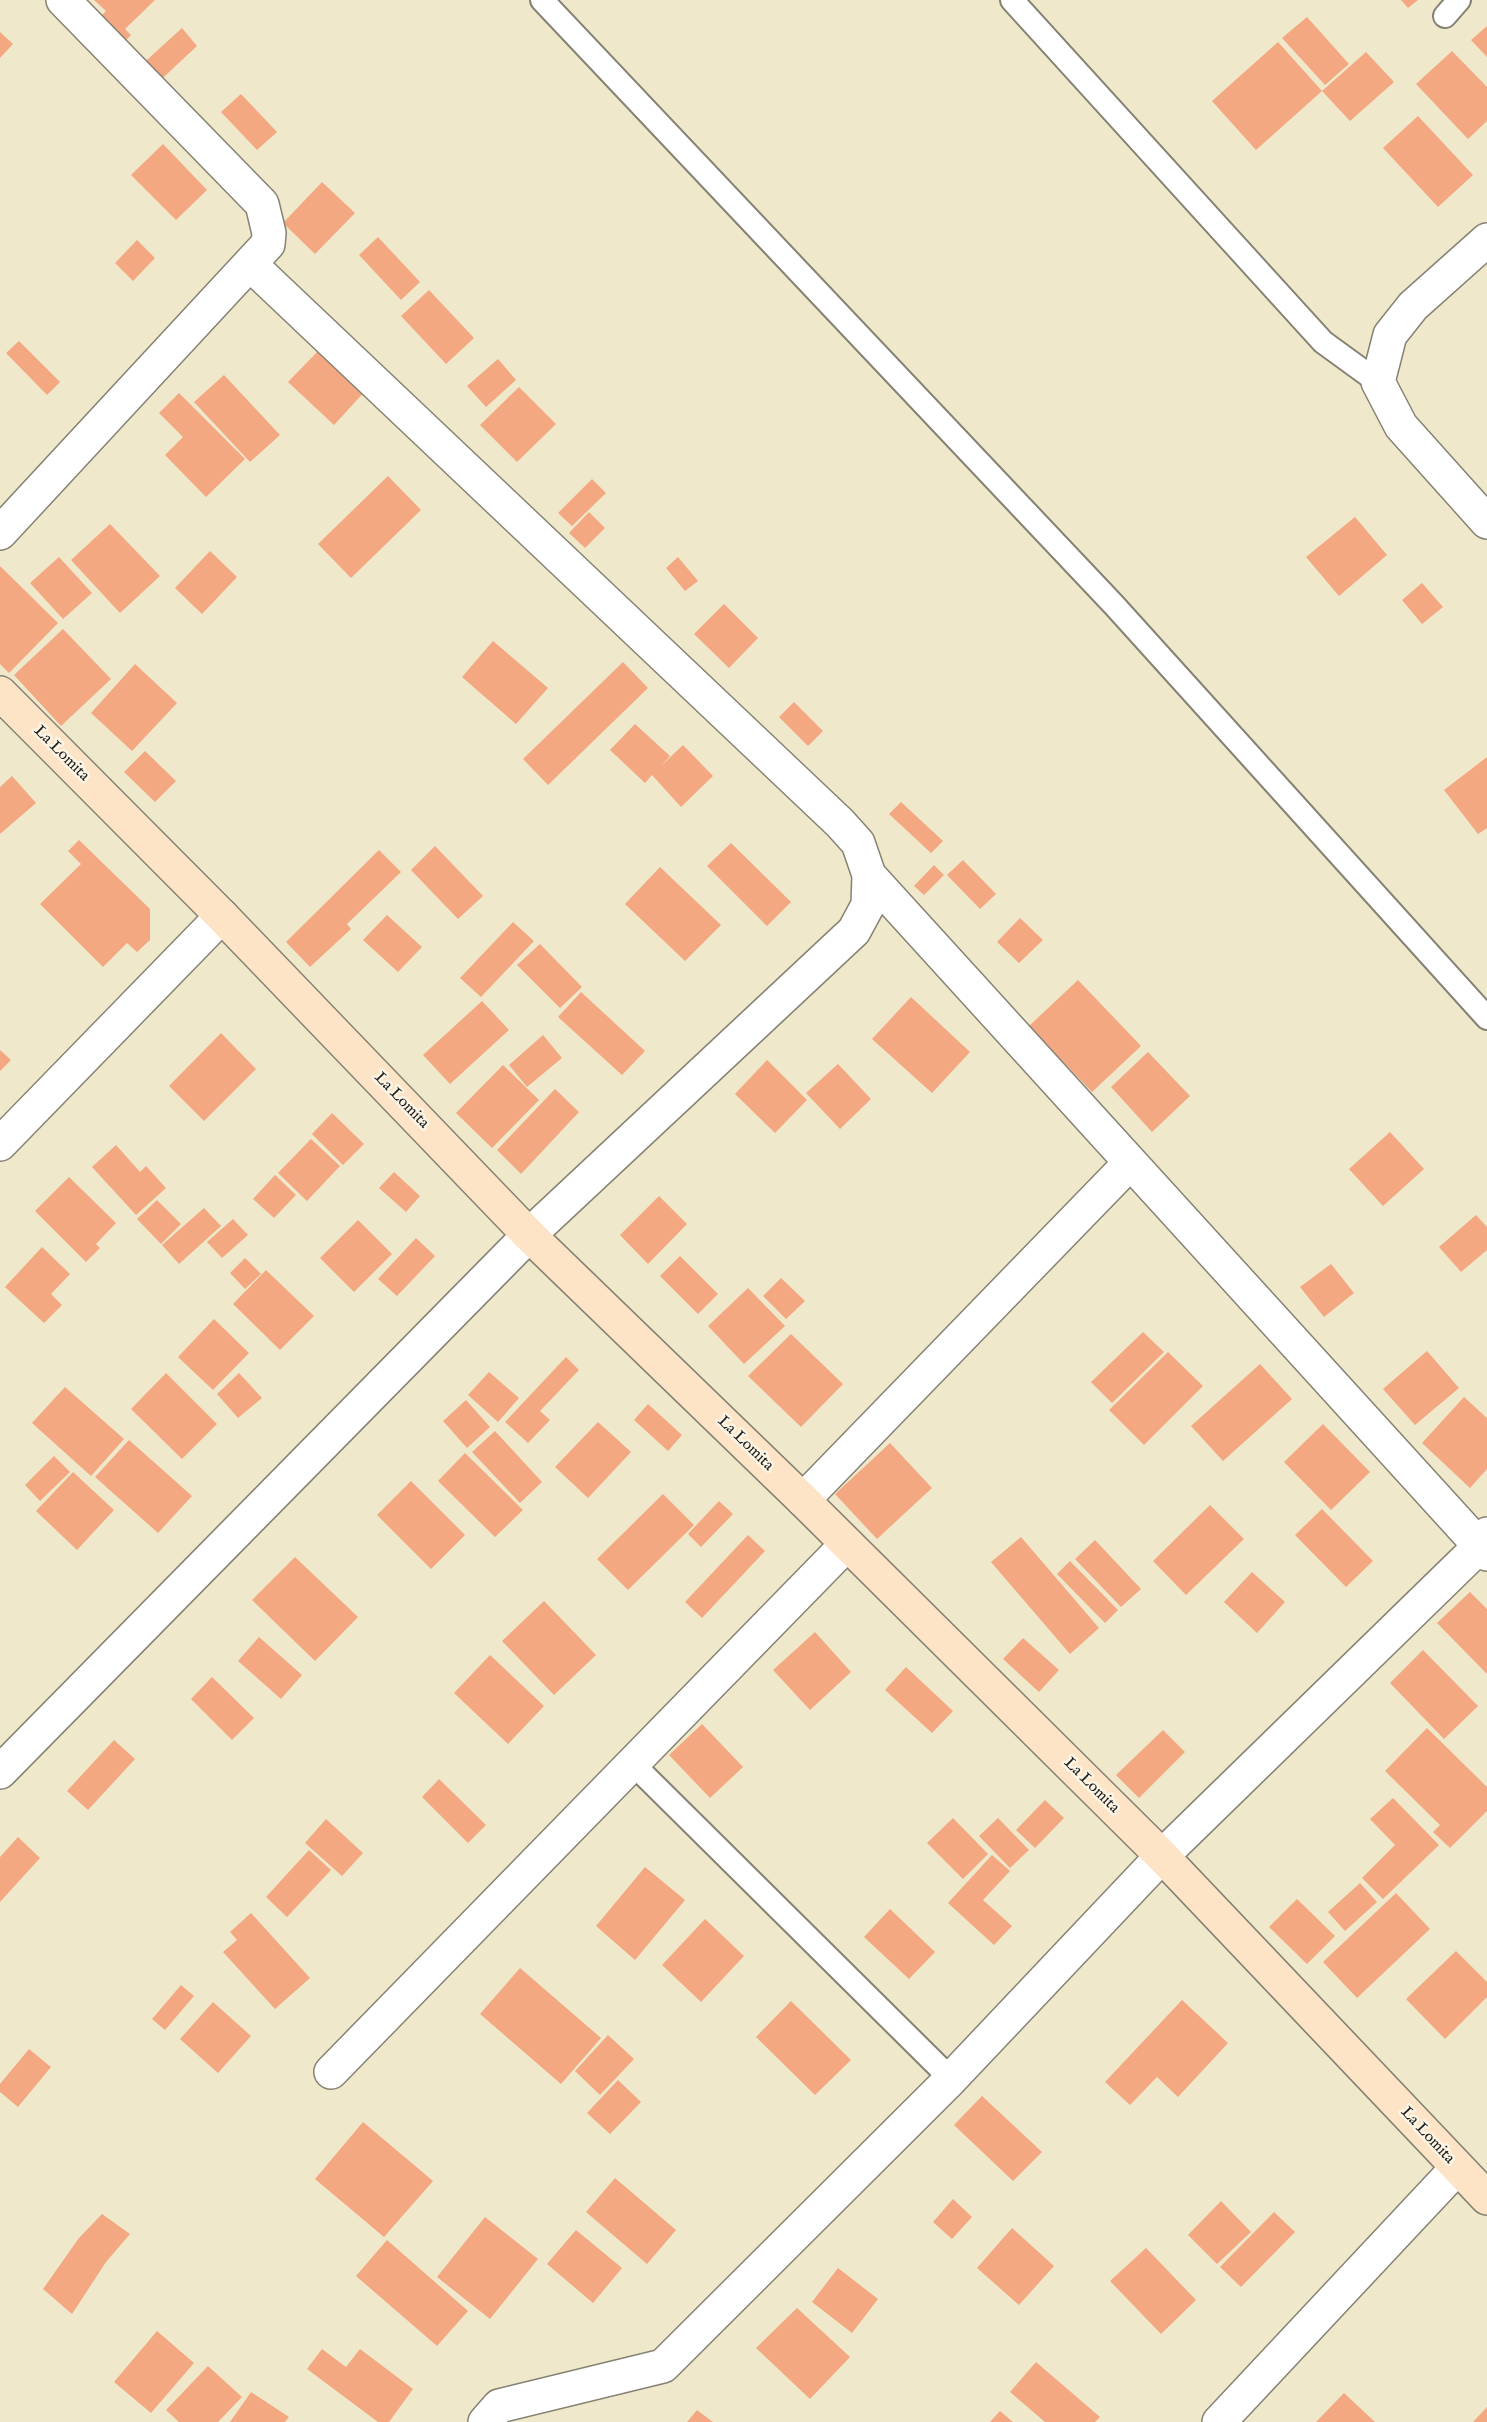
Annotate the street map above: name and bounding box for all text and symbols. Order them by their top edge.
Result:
street label: La Lomita [29,722,93,786]
street label: La Lomita [369,1069,433,1133]
street label: La Lomita [713,1412,777,1476]
street label: La Lomita [1059,1754,1123,1818]
street label: La Lomita [1396,2104,1458,2168]

